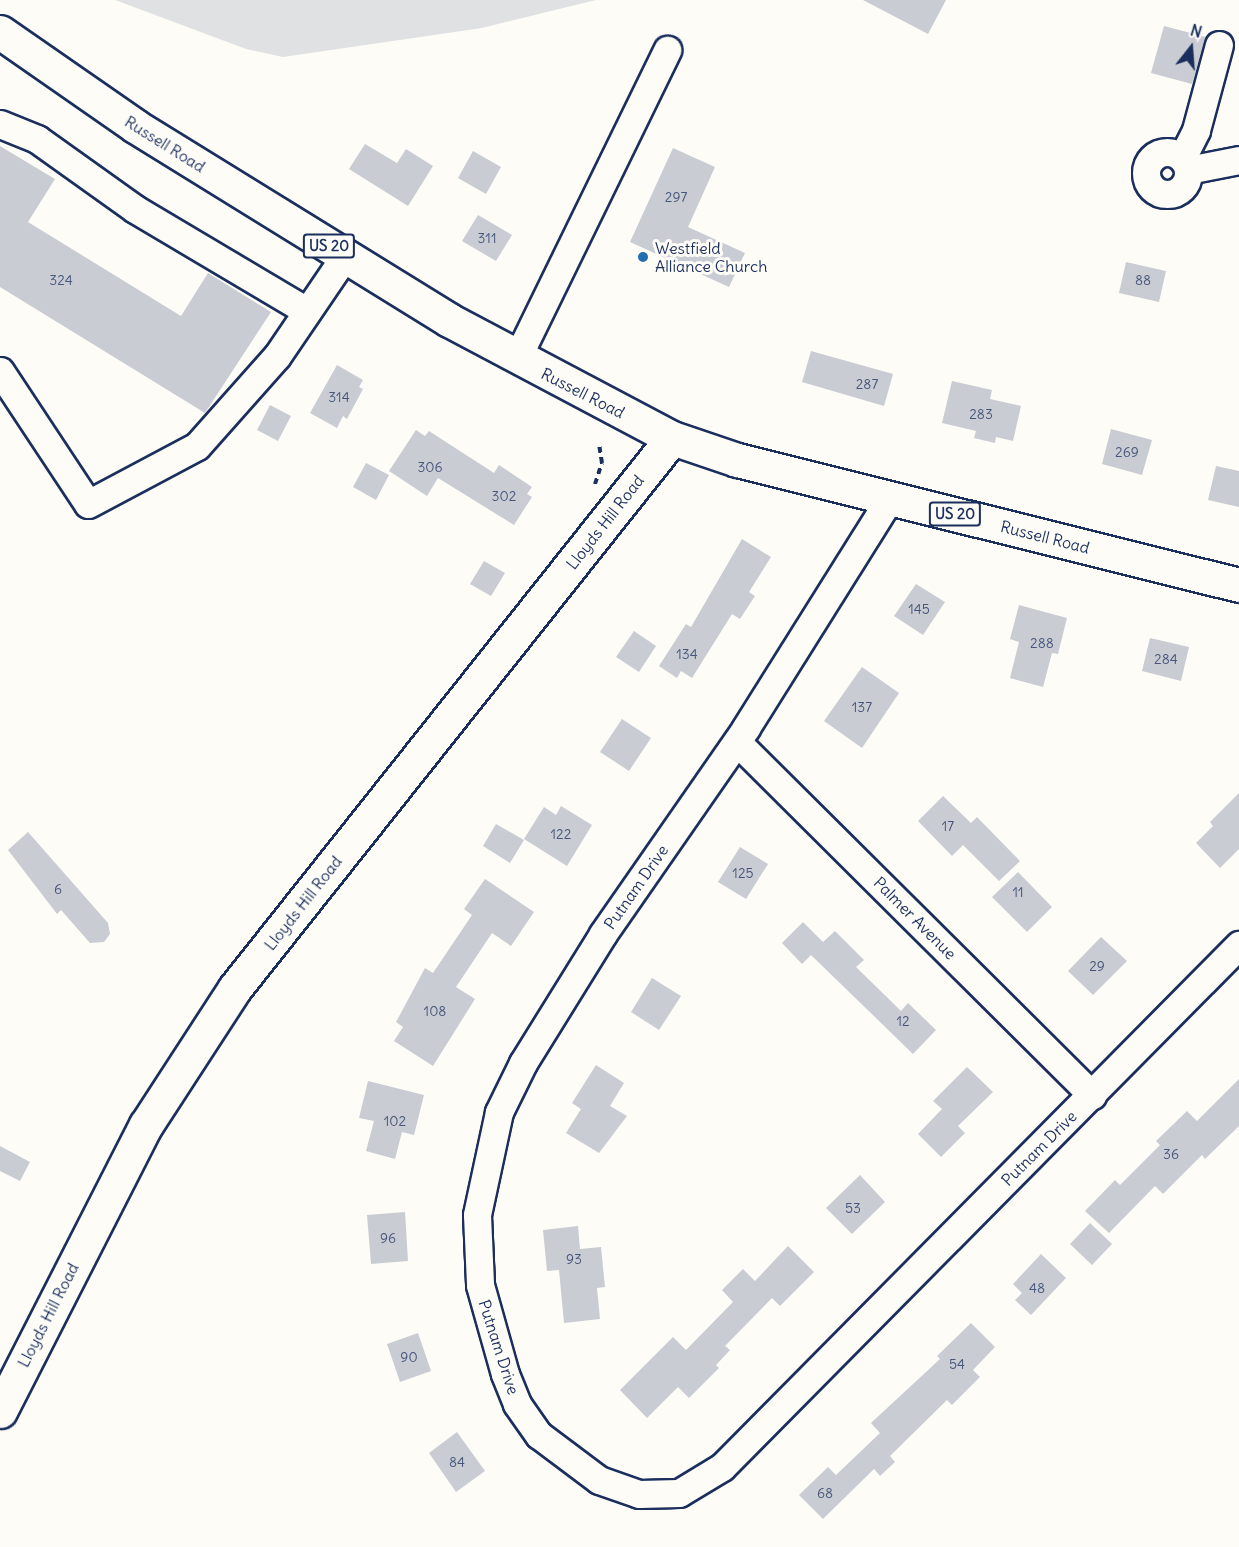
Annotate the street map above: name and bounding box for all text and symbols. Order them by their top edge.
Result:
north arrow [1161,18,1221,78]
text: N [1188,20,1204,42]
street label: Russell Road [121,112,209,176]
house number: 297 [665,189,687,205]
house number: 311 [478,230,496,246]
road number: US 20 [302,234,356,258]
place label: Westfield Alliance Church [655,238,767,276]
marker: Westfield Alliance Church [636,250,650,264]
house number: 324 [49,272,73,288]
house number: 88 [1135,272,1151,288]
street label: Russell Road [538,364,628,422]
house number: 287 [856,376,878,392]
house number: 314 [328,389,350,405]
house number: 283 [969,406,993,422]
house number: 269 [1115,444,1139,460]
house number: 306 [417,459,443,475]
street label: Lloyds Hill Road [562,471,648,573]
house number: 302 [492,488,516,504]
road number: US 20 [928,502,982,526]
street label: Russell Road [998,517,1092,557]
house number: 145 [908,601,930,617]
house number: 288 [1030,635,1054,651]
house number: 134 [676,646,698,662]
house number: 284 [1154,651,1178,667]
house number: 137 [852,699,872,715]
house number: 17 [942,818,954,834]
house number: 122 [551,826,571,842]
street label: Putnam Drive [600,841,672,933]
street label: Lloyds Hill Road [260,852,346,954]
house number: 125 [732,865,754,881]
street label: Palmer Avenue [870,873,960,963]
house number: 6 [54,881,62,897]
house number: 11 [1012,884,1024,900]
house number: 29 [1089,958,1105,974]
house number: 108 [424,1003,446,1019]
house number: 12 [896,1013,910,1029]
street label: Putnam Drive [997,1106,1081,1190]
house number: 102 [384,1113,406,1129]
house number: 36 [1163,1146,1179,1162]
house number: 53 [845,1200,861,1216]
house number: 96 [380,1230,396,1246]
house number: 93 [566,1251,582,1267]
street label: Lloyds Hill Road [13,1260,83,1370]
house number: 48 [1029,1280,1045,1296]
street label: Putnam Drive [475,1297,523,1397]
house number: 90 [400,1349,418,1365]
house number: 54 [949,1356,965,1372]
house number: 84 [449,1454,465,1470]
house number: 68 [817,1485,833,1501]

